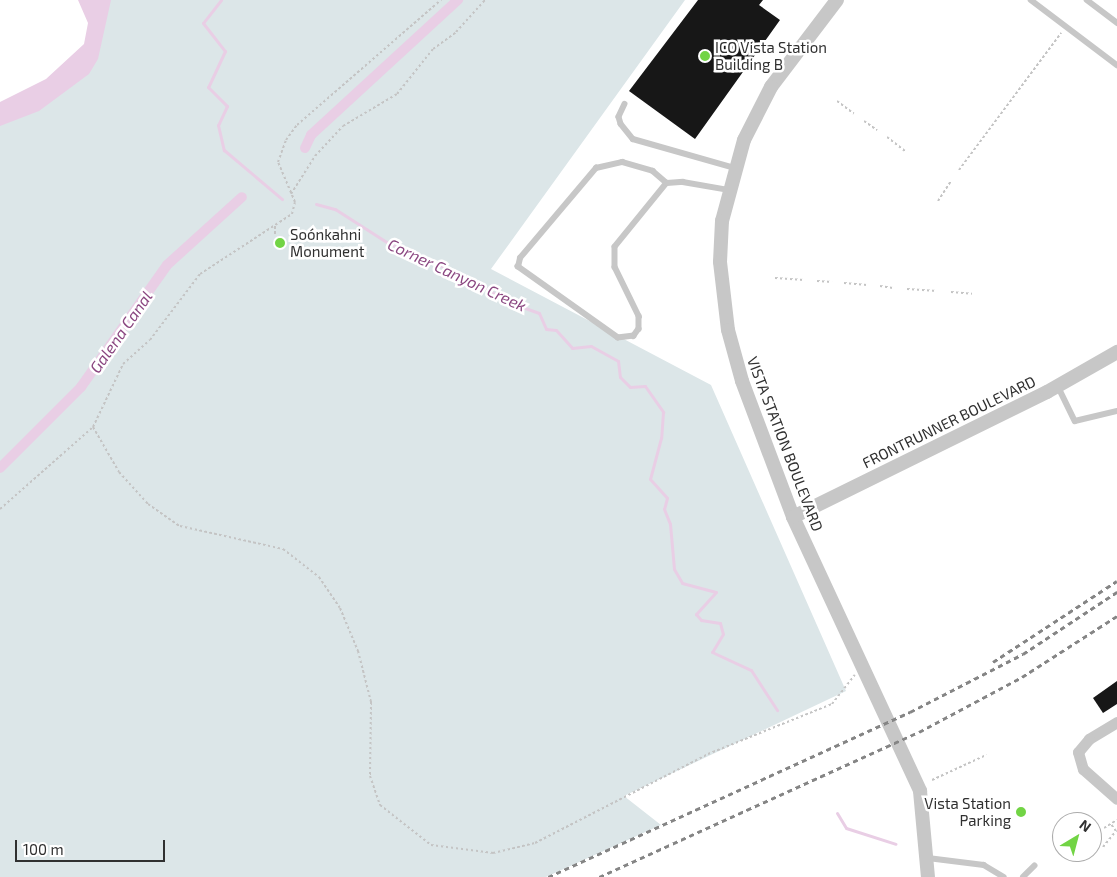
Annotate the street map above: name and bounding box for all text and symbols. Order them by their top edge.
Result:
place label: ICO Vista Station Building B [715,38,827,73]
marker: ICO Vista Station Building B [699,50,711,62]
place label: Soónkahni Monument [290,225,365,260]
water label: Corner Canyon Creek [385,234,529,316]
marker: Soónkahni Monument [274,237,286,249]
water label: Galena Canal [86,287,156,377]
street label: VISTA STATION BOULEVARD [743,354,827,534]
street label: FRONTRUNNER BOULEVARD [859,372,1039,472]
place label: Vista Station Parking [924,794,1011,829]
marker: Vista Station Parking [1015,806,1027,818]
north arrow [1052,812,1102,862]
text: N [1077,816,1095,835]
scale bar [18,830,168,862]
text: 100 m [23,840,64,858]

